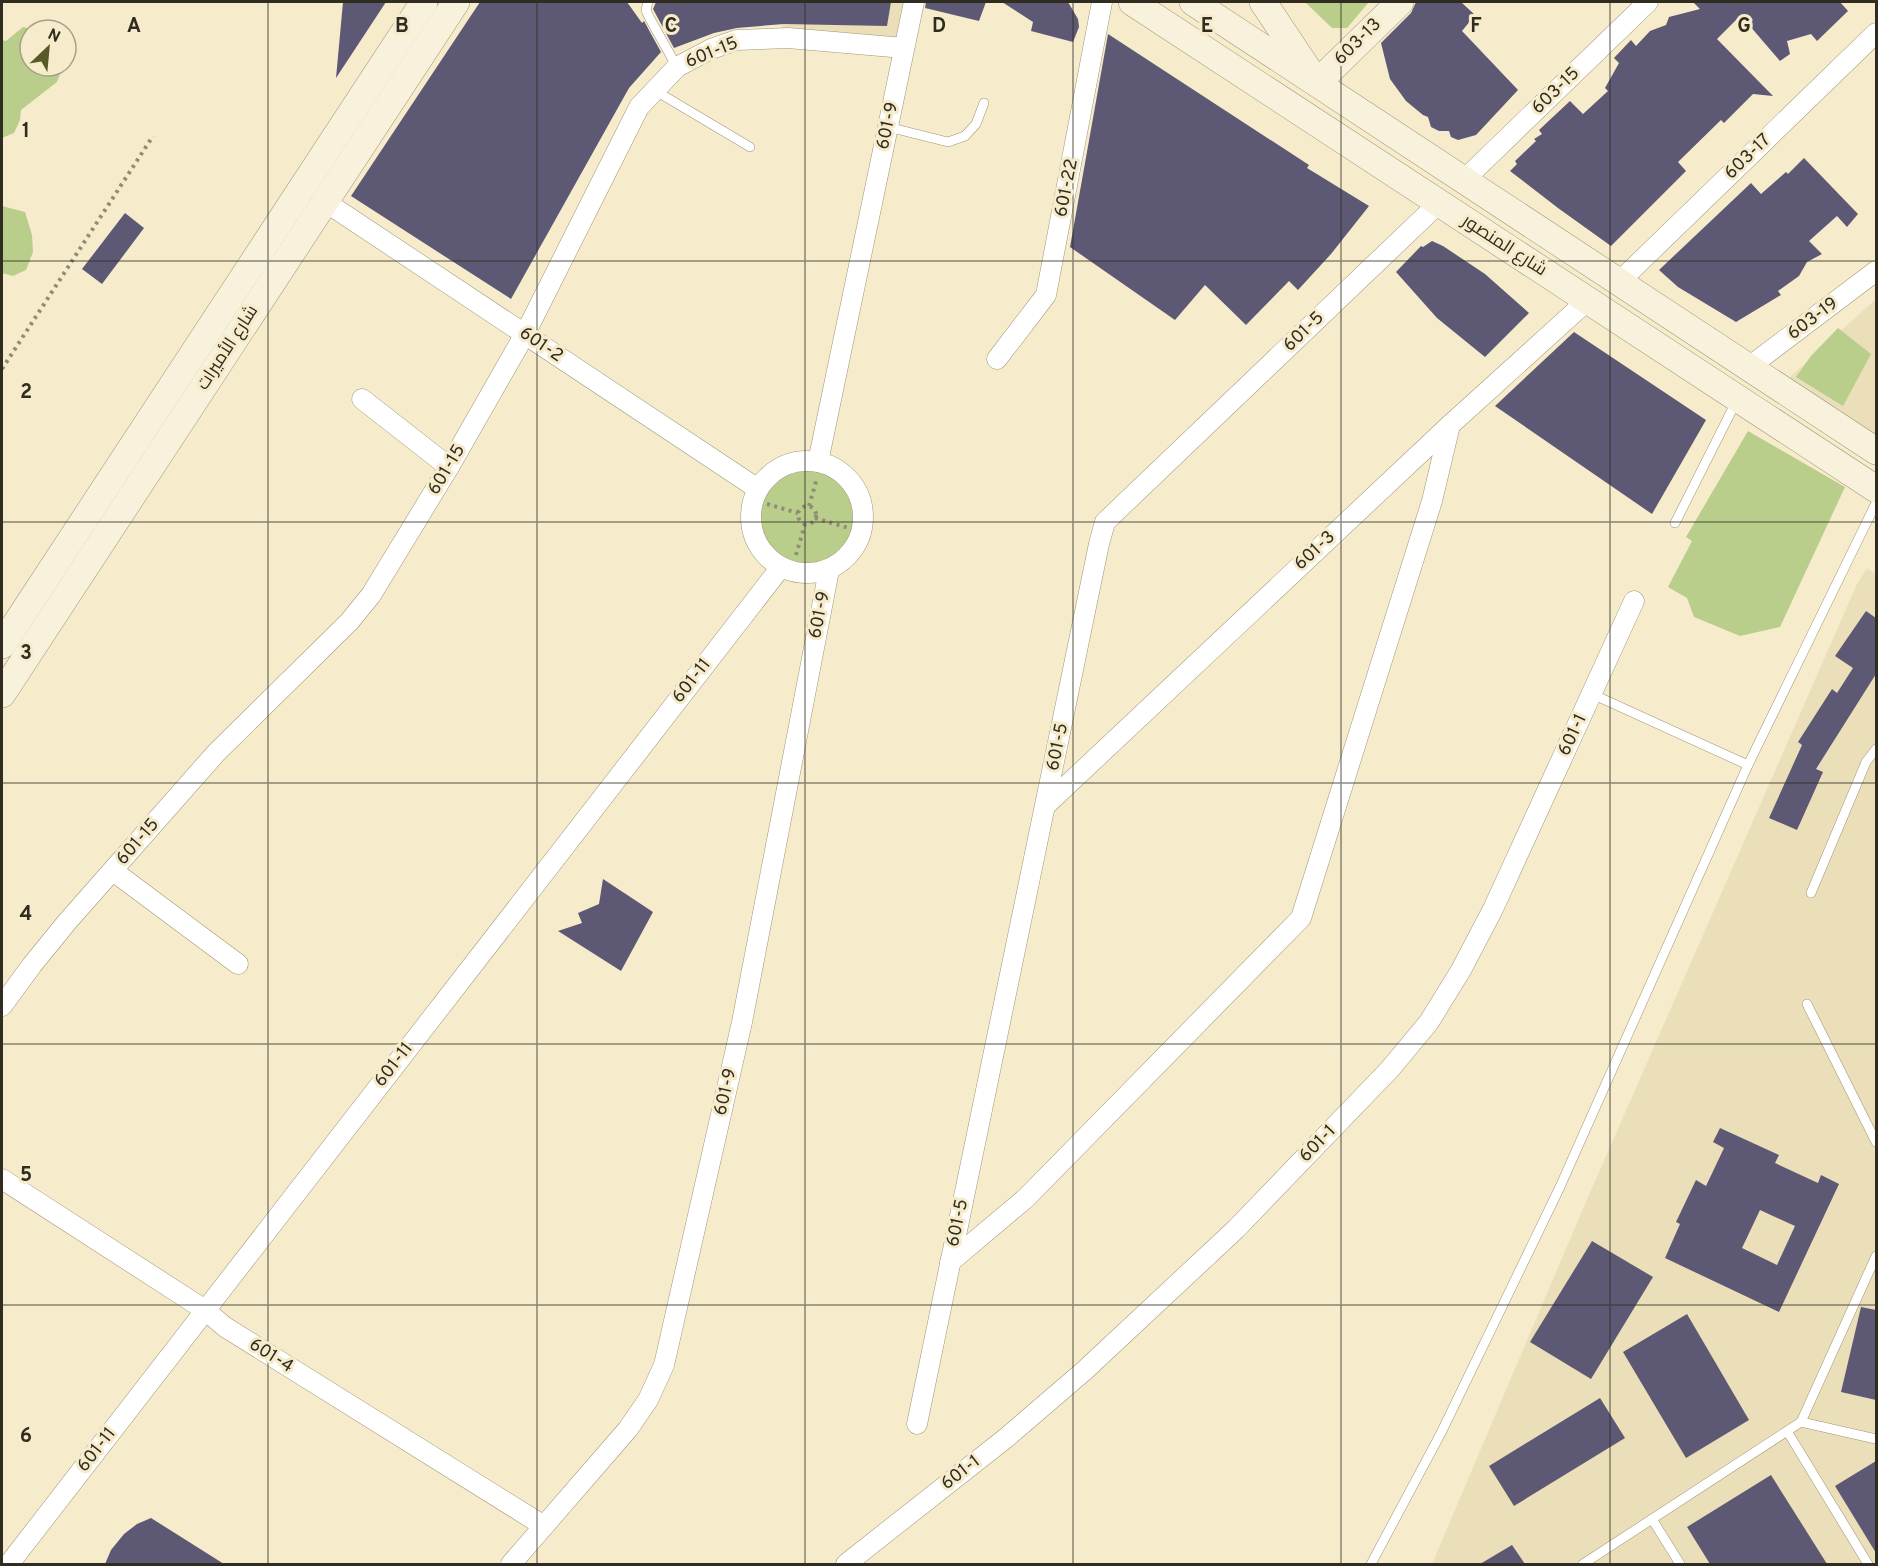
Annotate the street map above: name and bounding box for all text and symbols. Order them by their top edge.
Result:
street label: 603-13 [1329,13,1387,71]
text: A [127,14,141,40]
text: B [395,14,409,40]
text: C [665,14,677,40]
text: D [932,14,946,40]
text: E [1201,14,1213,40]
text: F [1470,14,1482,40]
text: G [1737,14,1751,40]
north arrow [18,18,78,78]
text: N [44,25,63,48]
street label: 601-15 [682,32,742,74]
street label: 603-15 [1527,63,1585,119]
street label: 601-9 [872,100,904,152]
text: 1 [22,119,30,145]
street label: 603-17 [1720,129,1776,185]
street label: 601-22 [1050,157,1084,219]
street label: شارع المنصور [1456,209,1551,282]
street label: 603-19 [1783,292,1843,346]
street label: شارع الأميرات [192,301,264,395]
street label: 601-5 [1279,307,1329,357]
street label: 601-2 [515,322,567,368]
text: 2 [20,380,32,406]
street label: 601-15 [423,441,471,499]
street label: 601-3 [1290,526,1340,576]
street label: 601-9 [804,589,836,641]
text: 3 [20,641,32,667]
street label: 601-11 [667,654,717,708]
street label: 601-1 [1553,710,1593,760]
street label: 601-5 [1042,721,1074,773]
street label: 601-15 [111,814,165,870]
text: 4 [20,902,32,928]
street label: 601-11 [369,1038,419,1092]
street label: 601-9 [709,1066,743,1118]
street label: 601-1 [1295,1120,1341,1168]
text: 5 [20,1163,32,1189]
street label: 601-5 [942,1197,974,1249]
street label: 601-4 [244,1333,298,1379]
street label: 601-11 [72,1423,122,1477]
text: 6 [20,1424,32,1450]
street label: 601-1 [937,1450,985,1496]

